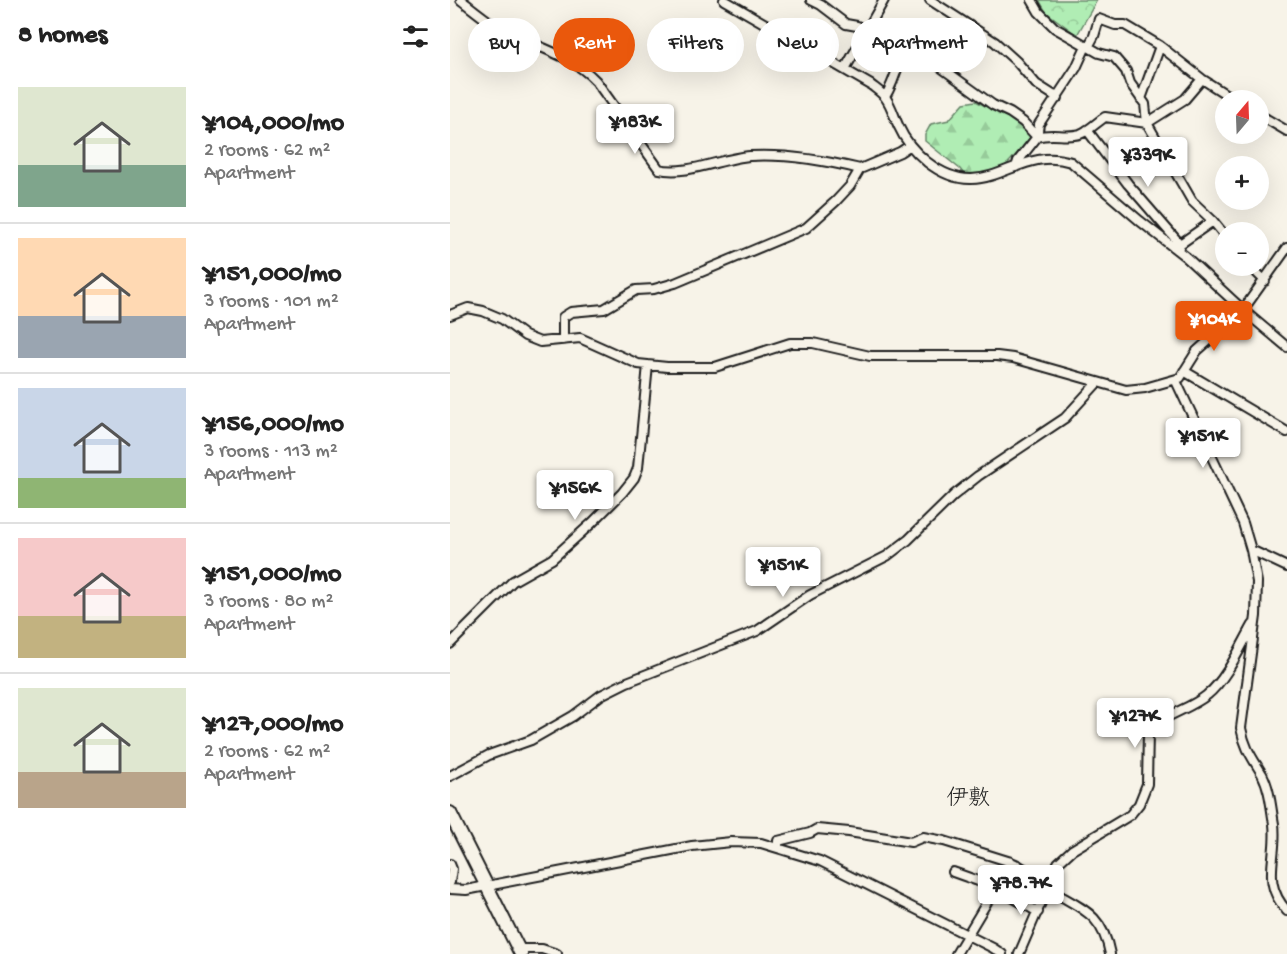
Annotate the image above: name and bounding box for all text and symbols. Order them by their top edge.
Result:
chip: Buy [468,18,541,72]
chip: Rent [553,18,635,72]
chip: Filters [647,18,744,72]
chip: New [756,18,839,72]
chip: Apartment [851,18,987,72]
icon: filters [399,20,432,53]
text: 8 homes [18,21,107,52]
north arrow [1215,90,1269,144]
map controls [1215,90,1269,276]
pin: ¥183K [593,104,677,155]
text: ¥104,000/mo [204,109,344,140]
icon: home [66,111,138,183]
text: ¥183K [610,112,660,135]
pin: ¥339K [1106,137,1190,188]
text: 2 rooms · 62 m² [204,140,331,163]
text: ¥339K [1122,145,1174,168]
button: + [1215,156,1269,210]
text: Apartment [204,163,294,186]
button: − [1215,222,1269,276]
text: ¥151,000/mo [204,260,341,291]
icon: home [66,262,138,334]
text: 3 rooms · 101 m² [204,291,339,314]
pin: ¥104K [1172,301,1256,352]
text: ¥104K [1189,309,1239,332]
text: Apartment [204,314,294,337]
text: ¥156,000/mo [204,410,344,441]
icon: home [66,412,138,484]
pin: ¥151K [1161,418,1245,469]
text: ¥151K [1180,426,1226,449]
text: 3 rooms · 113 m² [204,441,338,464]
text: Apartment [204,464,294,487]
pin: ¥156K [533,470,617,521]
text: ¥156K [550,478,600,501]
pin: ¥151K [741,547,825,598]
text: ¥151K [760,555,806,578]
text: ¥151,000/mo [204,560,341,591]
icon: home [66,562,138,634]
text: 3 rooms · 80 m² [204,591,333,614]
text: Apartment [204,614,294,637]
pin: ¥127K [1093,698,1177,749]
text: ¥127K [1111,706,1159,729]
text: ¥127,000/mo [204,710,343,741]
icon: home [66,712,138,784]
text: 2 rooms · 62 m² [204,741,331,764]
text: Apartment [204,764,294,787]
district label: 伊敷 [946,786,990,813]
pin: ¥78.7K [972,865,1070,916]
text: ¥78.7K [992,873,1050,896]

